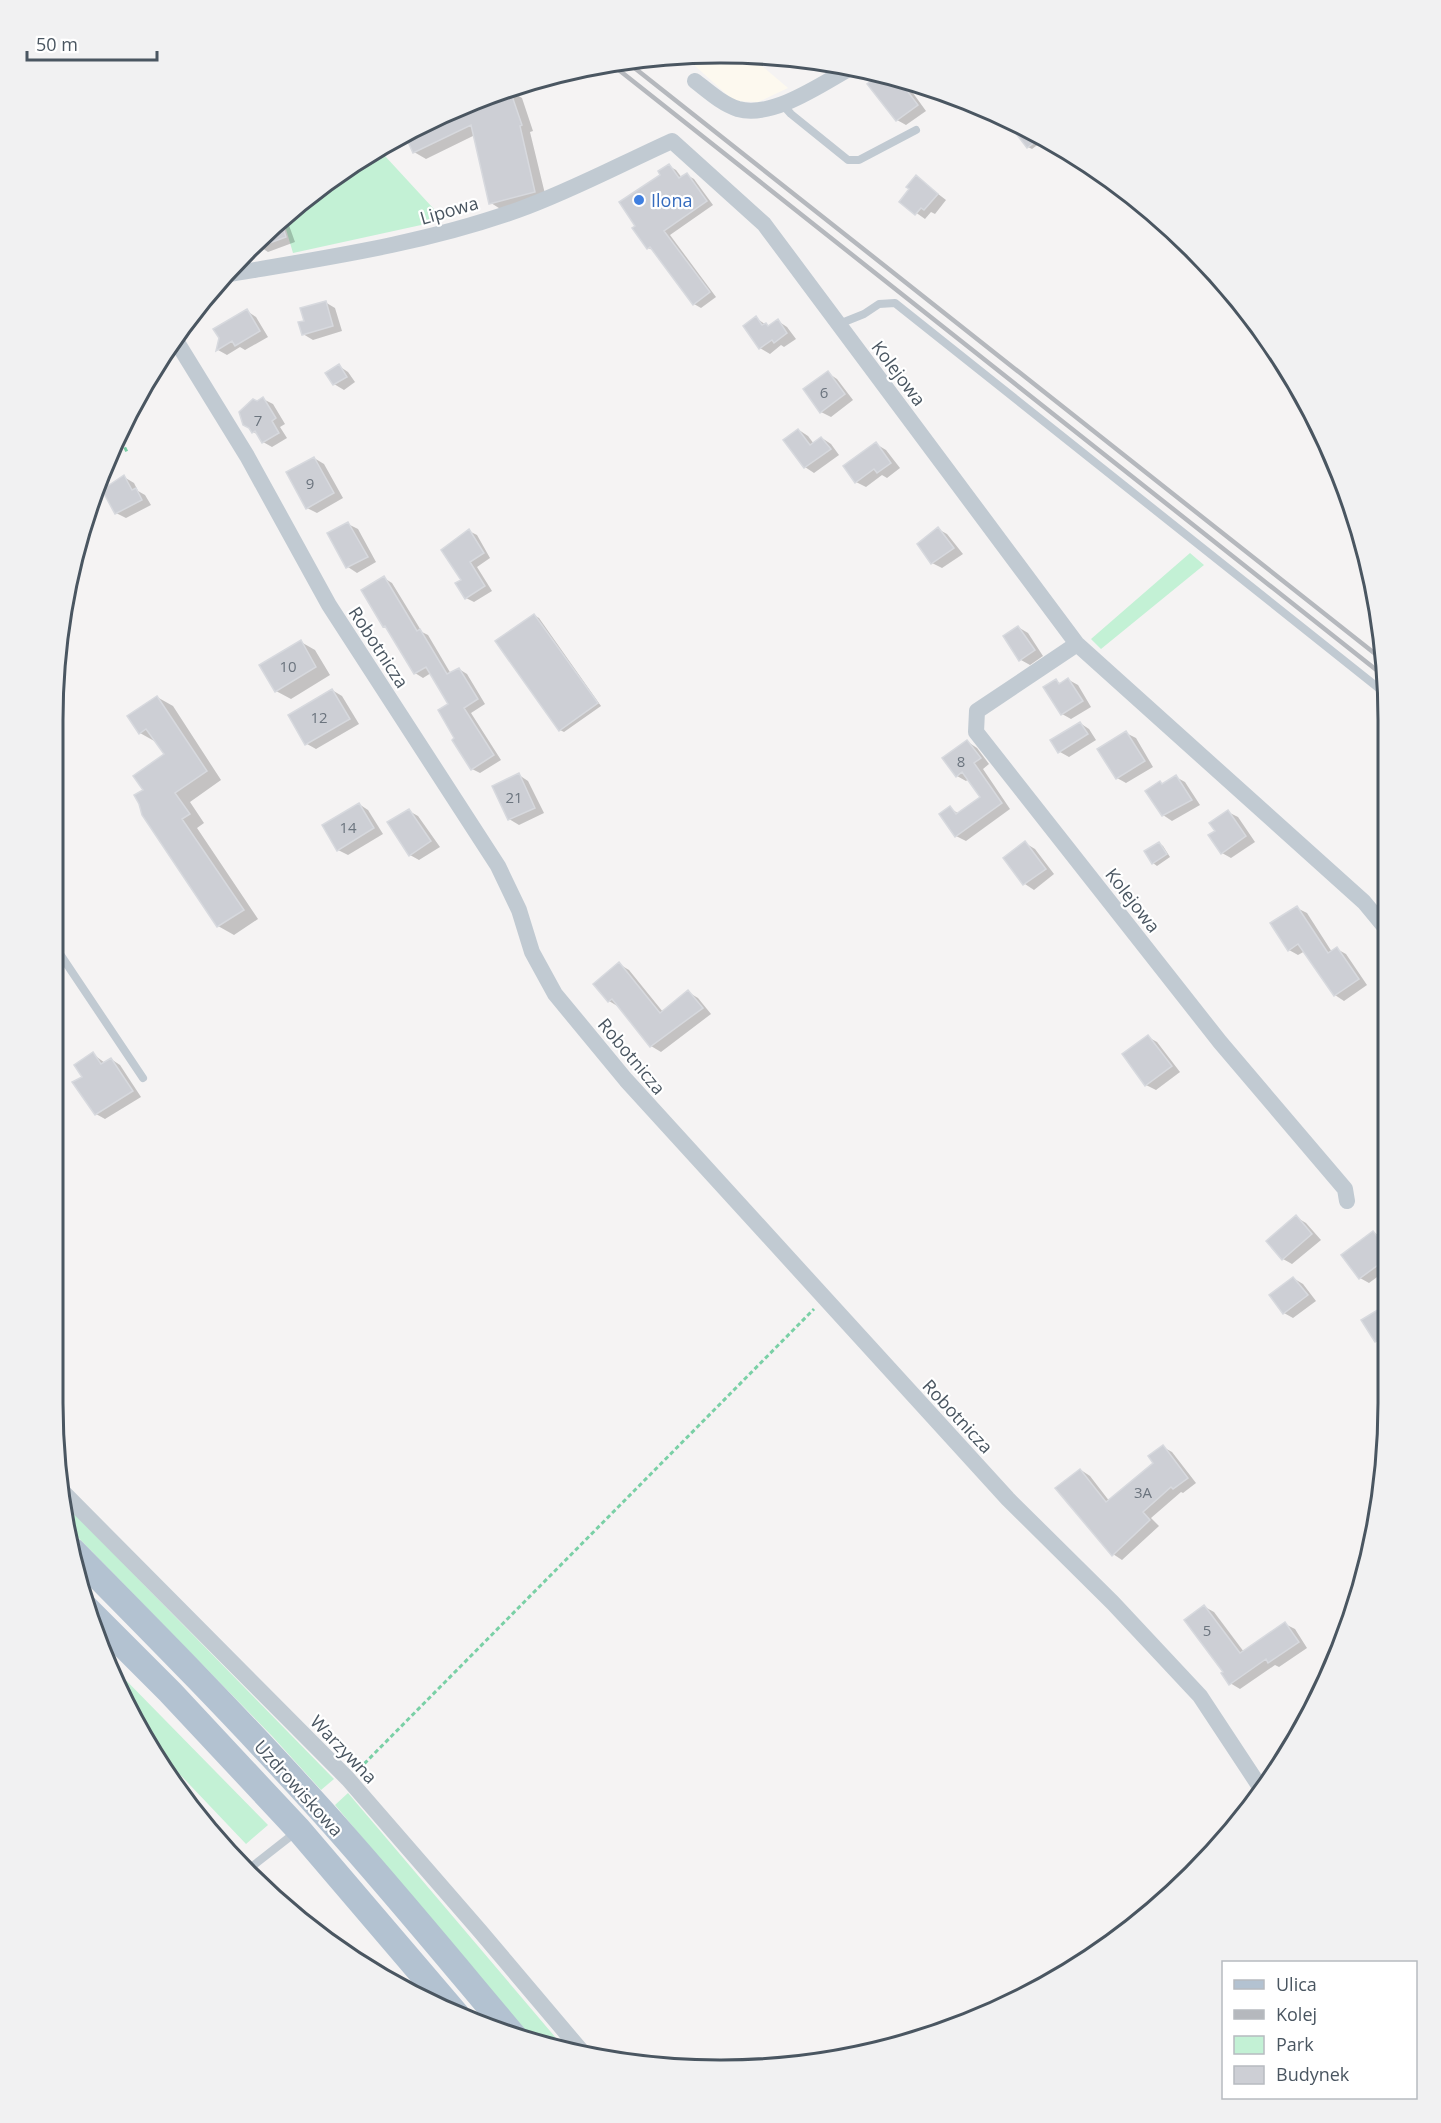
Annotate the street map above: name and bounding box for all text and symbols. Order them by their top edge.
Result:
scale bar [27,24,158,62]
text: 50 m [36,32,78,56]
place label: Ilona [651,188,692,212]
street label: Lipowa [417,190,481,230]
marker: Ilona [632,193,646,207]
street label: Kolejowa [867,335,931,411]
house number: 6 [820,382,828,402]
house number: 7 [254,410,262,430]
house number: 9 [306,473,314,493]
street label: Robotnicza [344,602,414,692]
house number: 10 [279,656,297,676]
house number: 12 [310,707,328,727]
house number: 8 [957,751,965,771]
house number: 21 [505,787,523,807]
house number: 14 [339,817,357,837]
street label: Kolejowa [1100,863,1166,937]
street label: Robotnicza [593,1013,671,1099]
street label: Robotnicza [918,1374,998,1458]
house number: 3A [1134,1482,1153,1502]
house number: 5 [1203,1620,1211,1640]
street label: Warzywna [305,1710,383,1788]
street label: Uzdrowiskowa [249,1735,349,1841]
legend [1222,1961,1417,2099]
text: Ulica [1276,1972,1317,1996]
text: Kolej [1276,2002,1317,2026]
text: Park [1276,2032,1314,2056]
text: Budynek [1276,2062,1350,2086]

